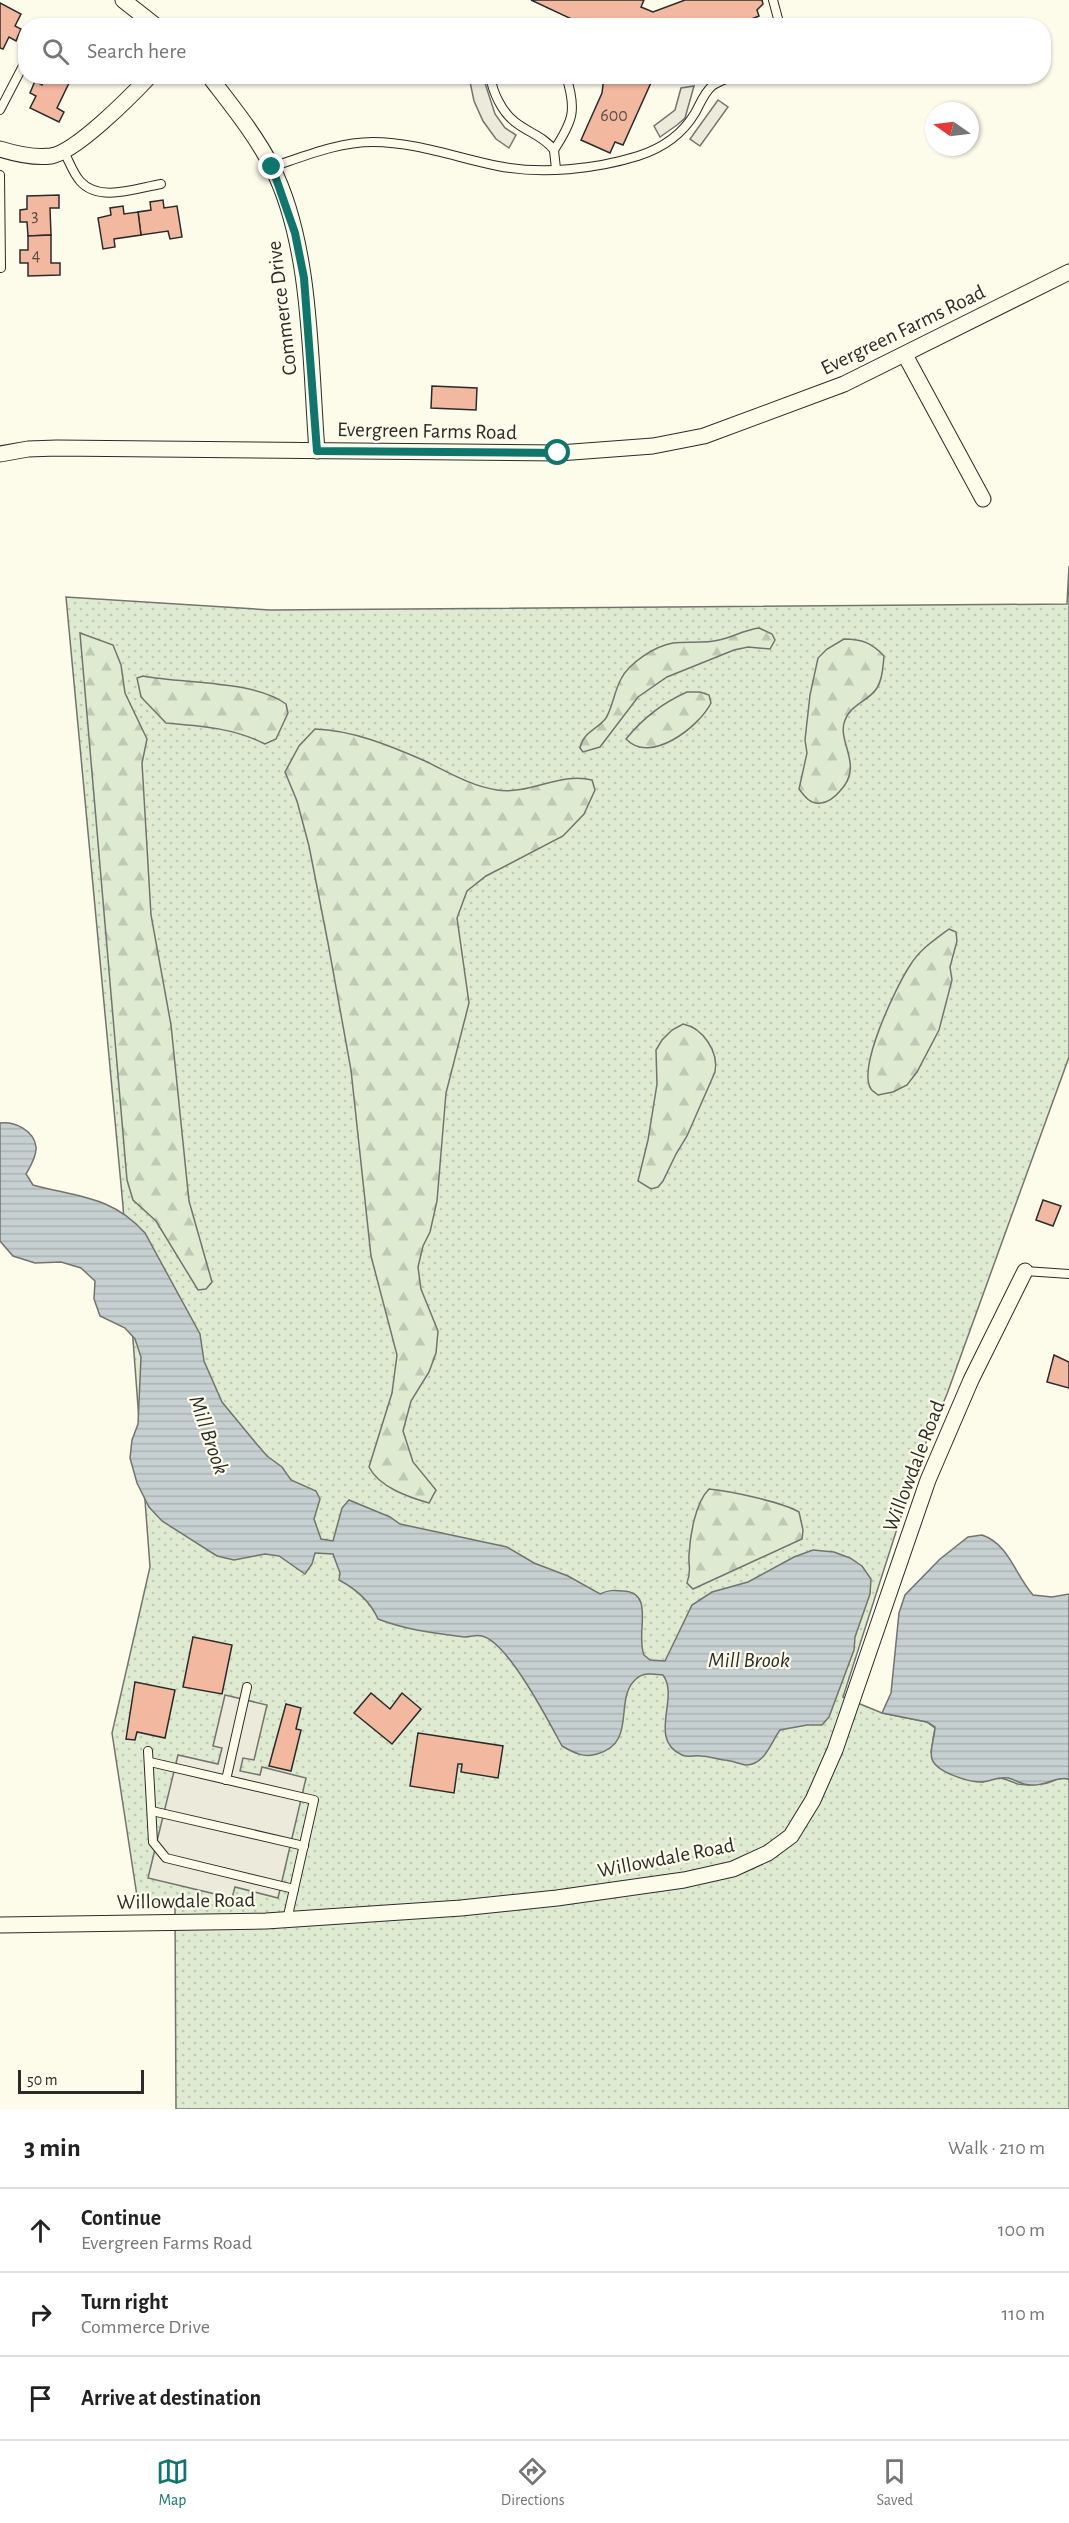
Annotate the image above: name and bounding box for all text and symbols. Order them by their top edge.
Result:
search box [18,18,1051,84]
icon: search [39,35,72,68]
text: Search here [87,40,186,62]
north arrow [925,102,979,156]
house number: 600 [600,107,628,125]
route end [258,153,284,179]
house number: 3 [31,207,39,225]
street label: Commerce Drive [263,240,301,376]
house number: 4 [32,247,41,265]
street label: Evergreen Farms Road [818,281,988,379]
street label: Evergreen Farms Road [337,419,517,443]
route start [544,439,570,465]
water label: Mill Brook [185,1393,233,1477]
street label: Willowdale Road [879,1397,949,1535]
water label: Mill Brook [708,1649,790,1671]
street label: Willowdale Road [596,1834,736,1882]
street label: Willowdale Road [116,1889,256,1913]
scale bar [18,2067,144,2094]
text: 50 m [27,2072,58,2088]
text: 3 min [24,2135,81,2161]
text: Walk · 210 m [948,2138,1045,2158]
text: Continue [81,2207,161,2229]
icon: ahead [24,2214,57,2247]
text: 100 m [998,2220,1045,2240]
text: Evergreen Farms Road [81,2233,252,2253]
text: Turn right [81,2291,168,2313]
icon: right [24,2298,57,2331]
text: 110 m [1001,2304,1045,2324]
text: Commerce Drive [81,2317,210,2337]
icon: arrive [24,2382,57,2415]
text: Arrive at destination [81,2387,261,2409]
tab: Map [156,2455,189,2510]
tab: Directions [501,2455,565,2510]
tab: Saved [876,2455,913,2510]

